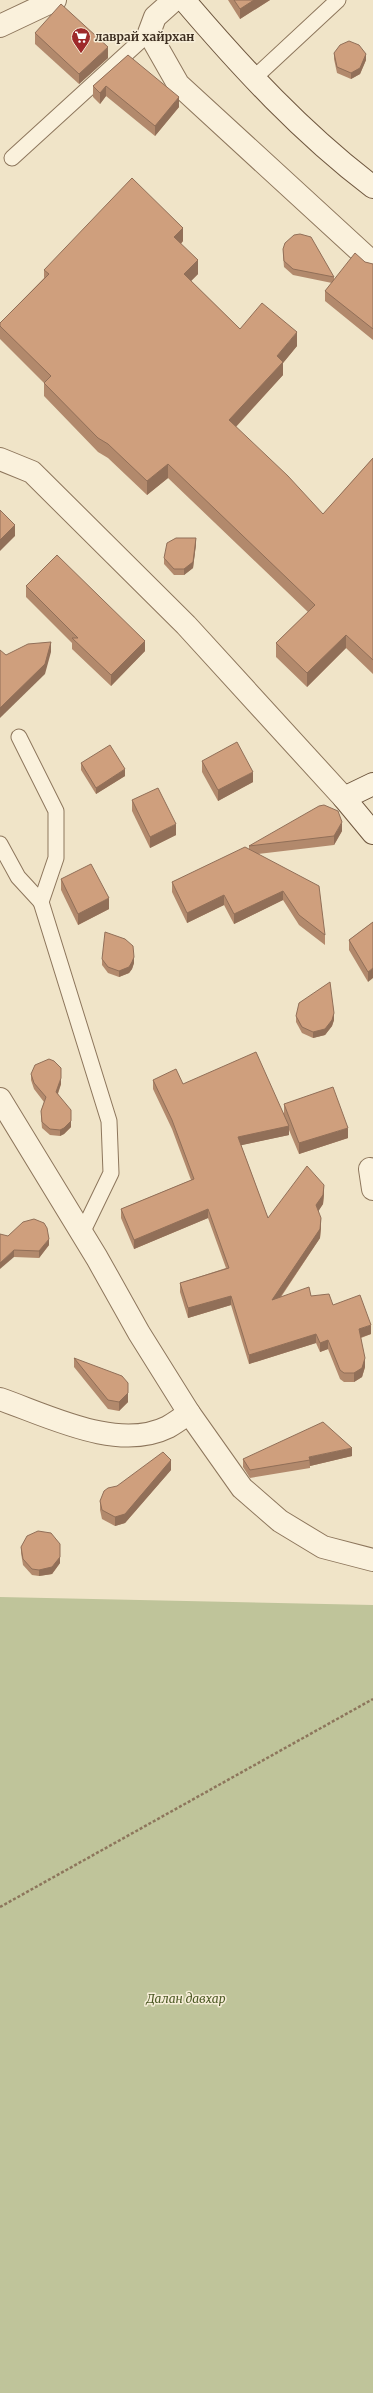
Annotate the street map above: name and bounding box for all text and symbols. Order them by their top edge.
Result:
supermarket icon: лаврай хайрхан [70,26,92,54]
place label: лаврай хайрхан [95,29,195,44]
park label: Далан давхар [145,1991,226,2006]

